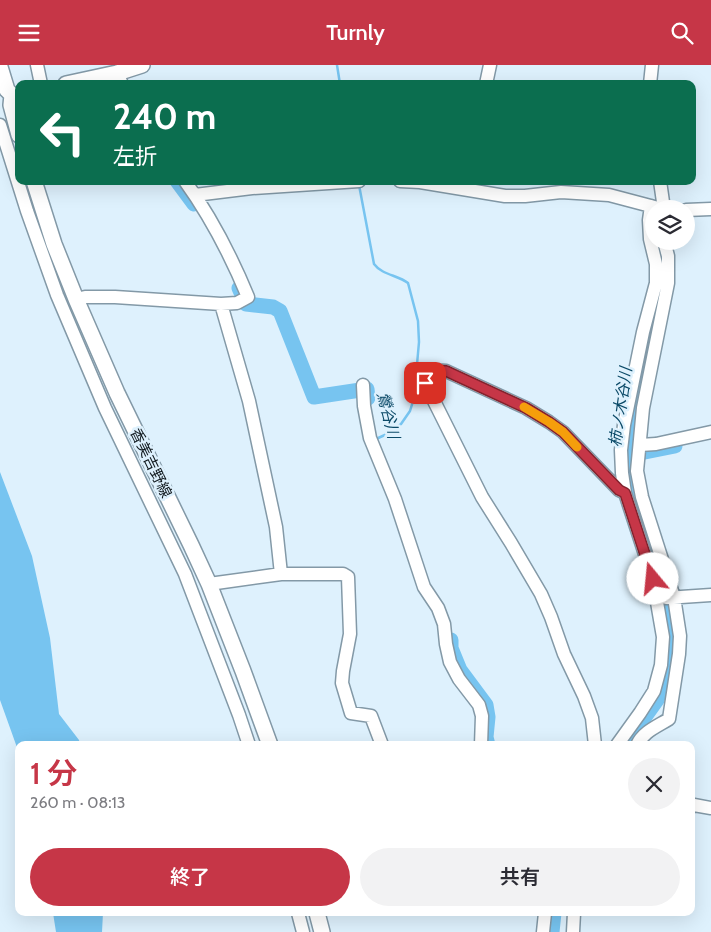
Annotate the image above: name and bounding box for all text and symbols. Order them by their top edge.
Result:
icon: menu [15,19,43,47]
text: Turnly [326,19,385,46]
icon: search [668,19,696,47]
text: 240 m [113,95,216,138]
icon: left [30,100,95,165]
text: 左折 [113,143,157,170]
map controls [645,200,695,250]
button: layers [645,200,695,250]
pin [404,362,446,404]
water label: 柿ノ木谷川 [606,364,636,448]
icon: arrive [411,369,439,397]
water label: 鶯谷川 [373,390,404,443]
street label: 香美吉野線 [126,425,176,501]
position arrow [626,552,678,604]
text: 1 分 [30,755,77,792]
button: close [628,758,680,810]
text: 260 m · 08:13 [30,793,125,812]
button: 終了 [30,848,350,906]
button: 共有 [360,848,680,906]

